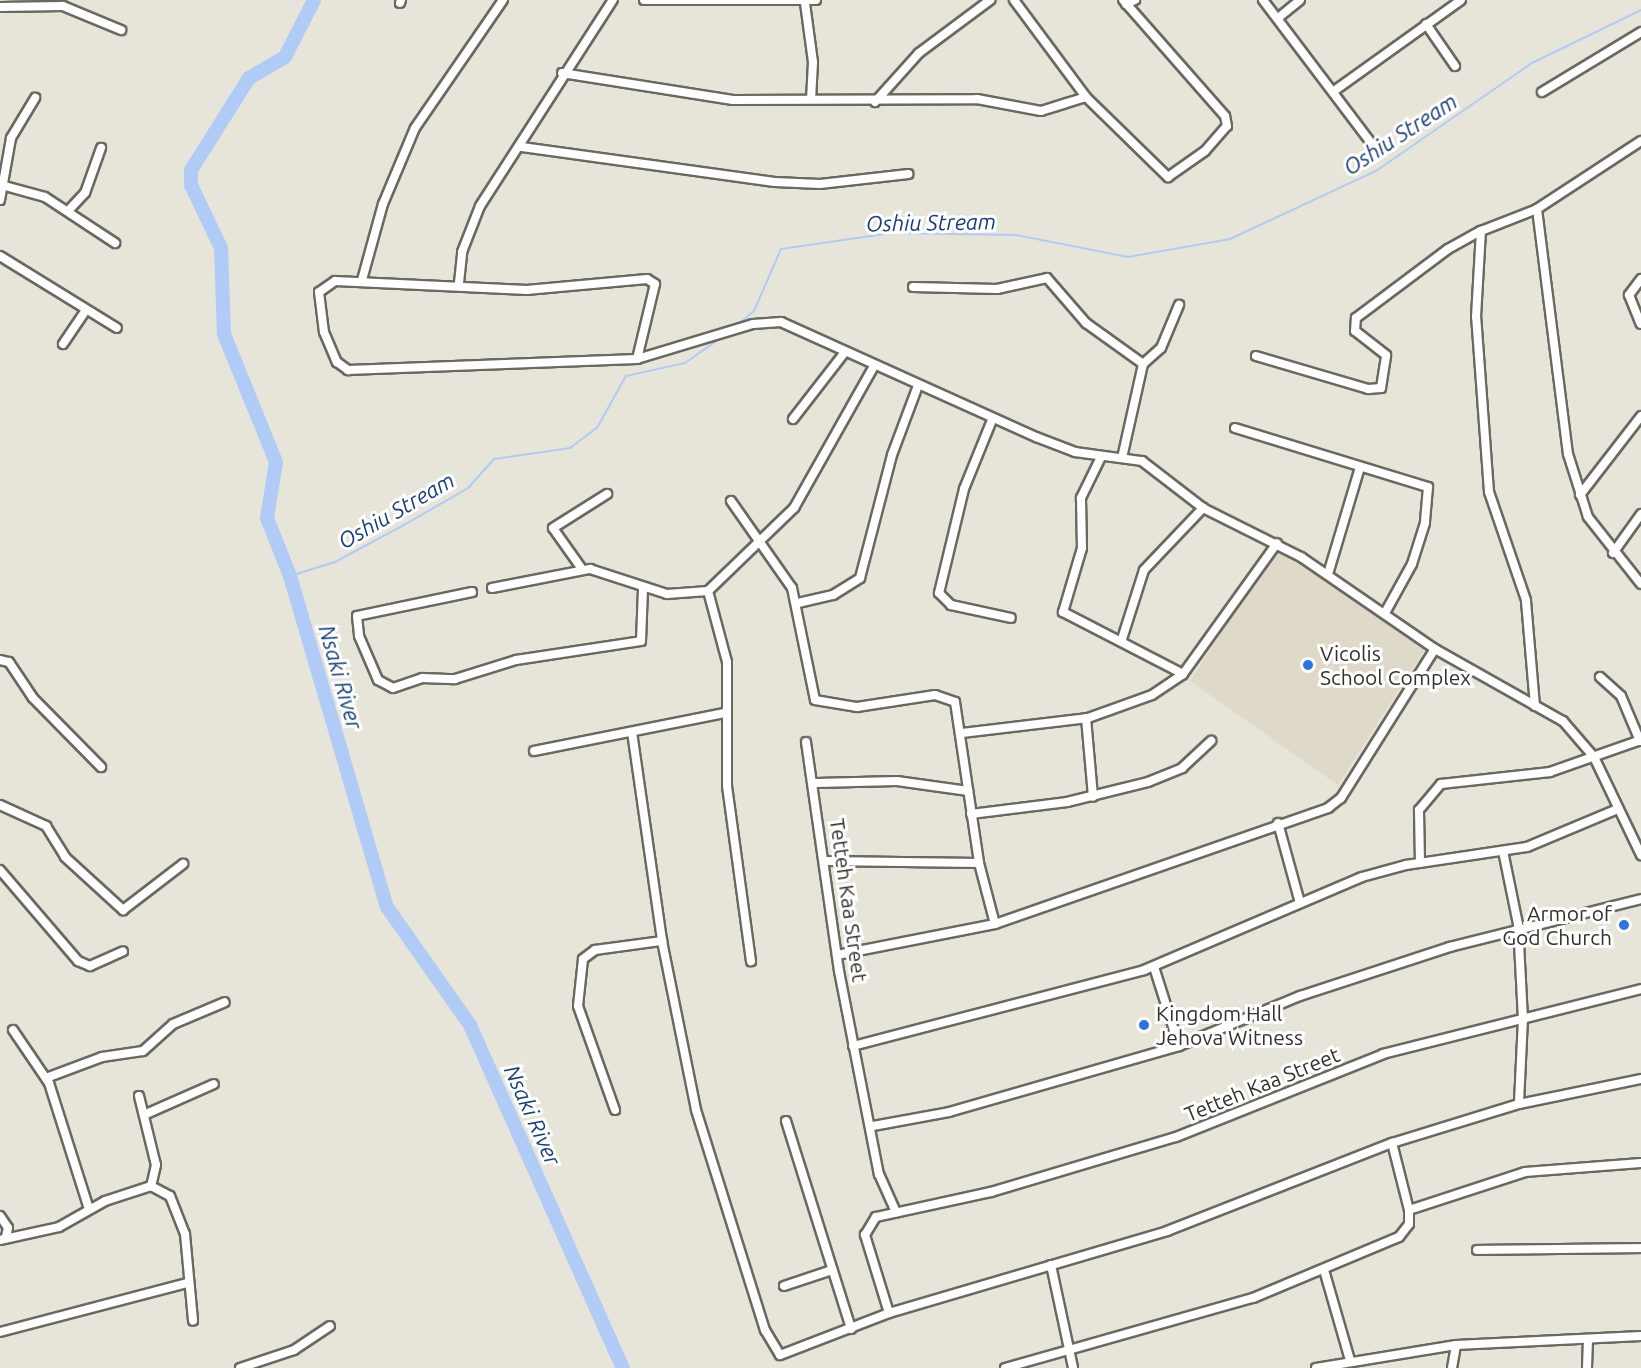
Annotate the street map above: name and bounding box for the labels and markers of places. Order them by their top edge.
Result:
place label: Vicolis School Complex [1320,640,1471,690]
marker: Vicolis School Complex [1301,658,1315,672]
place label: Armor of God Church [1502,900,1612,950]
marker: Armor of God Church [1617,918,1631,932]
place label: Kingdom Hall Jehova Witness [1156,1000,1303,1050]
marker: Kingdom Hall Jehova Witness [1137,1018,1151,1032]

